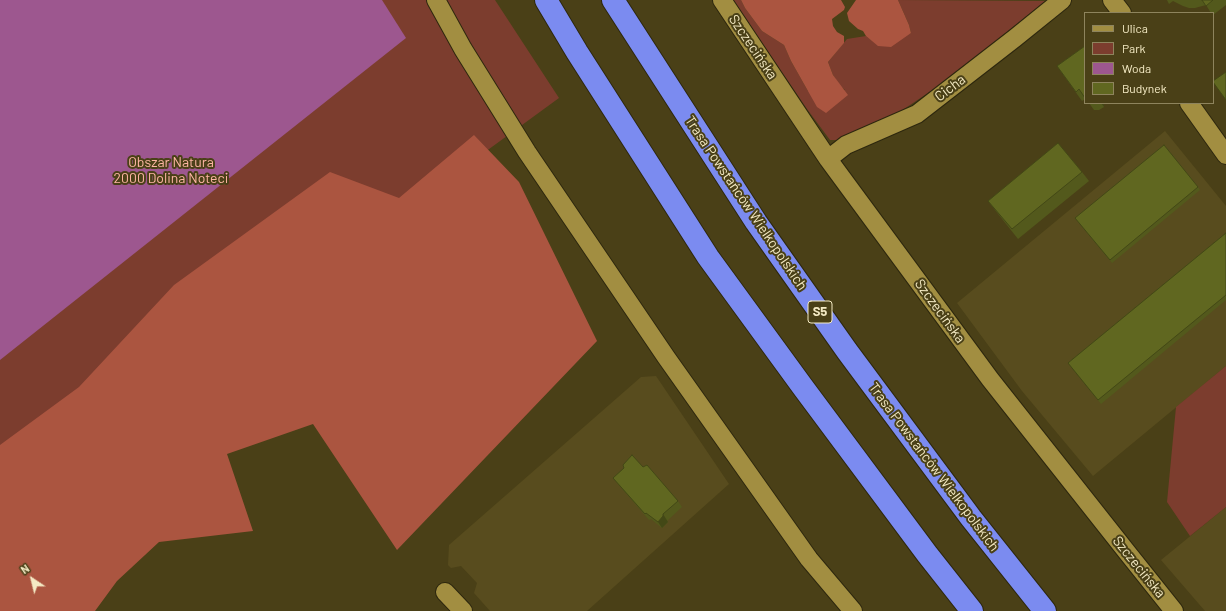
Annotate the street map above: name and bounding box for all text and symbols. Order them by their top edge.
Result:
street label: Szczecińska [725,11,781,83]
legend [1084,12,1214,104]
text: Ulica [1122,21,1148,35]
text: Park [1122,41,1146,55]
text: Woda [1122,61,1151,75]
street label: Cicha [931,71,969,105]
text: Budynek [1122,81,1167,95]
street label: Trasa Powstańców Wielkopolskich [681,113,811,293]
park label: Obszar Natura 2000 Dolina Noteci [114,154,228,186]
street label: Szczecińska [911,276,969,346]
road number: S5 [808,301,832,323]
street label: Trasa Powstańców Wielkopolskich [865,379,1003,555]
street label: Szczecińska [1109,533,1169,601]
north arrow [12,559,52,599]
text: N [18,561,32,576]

